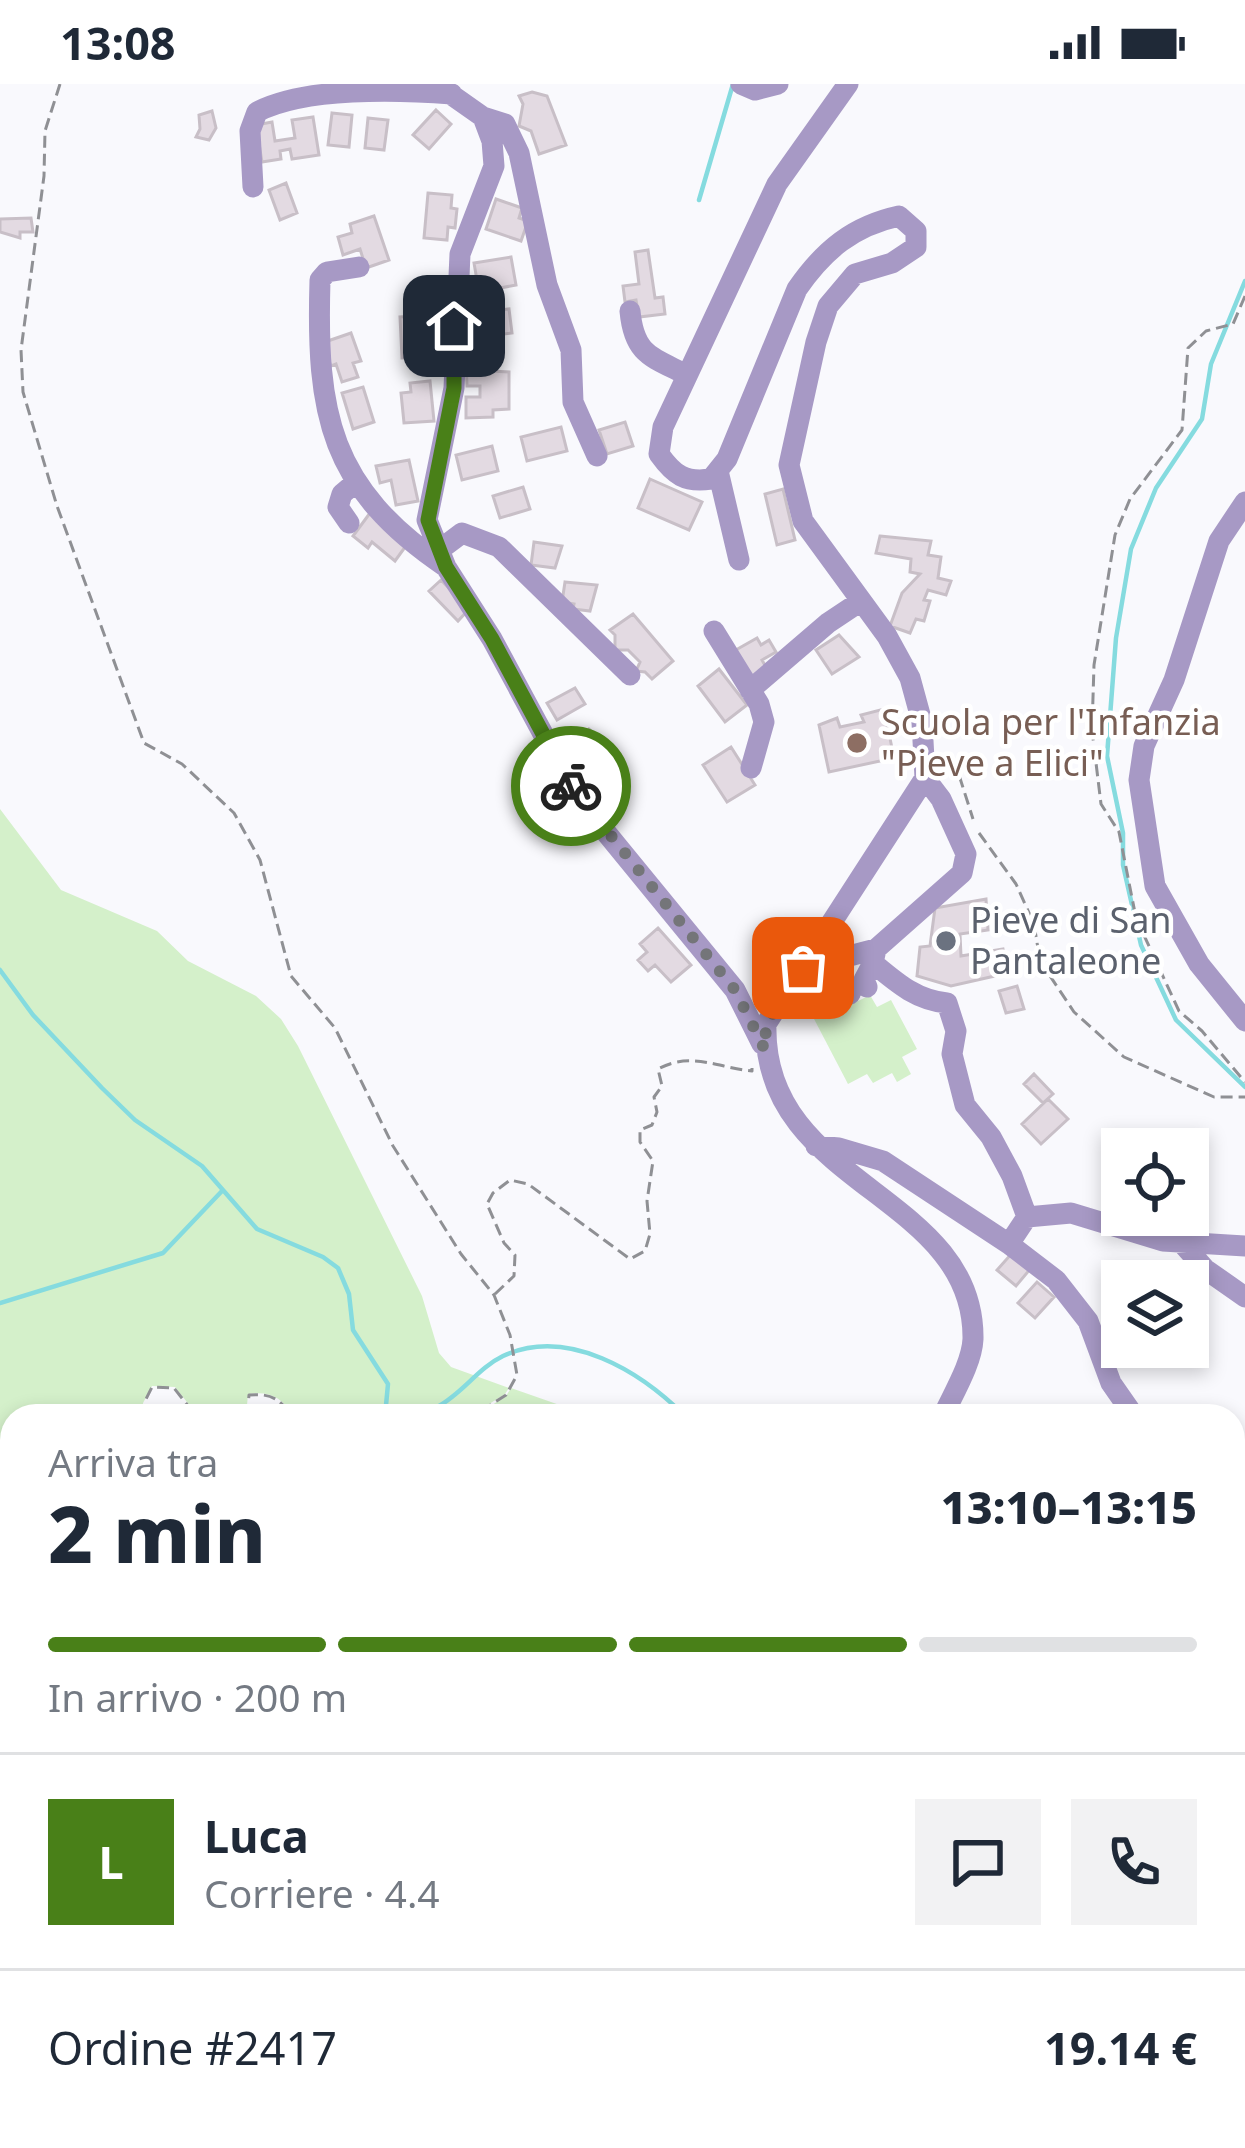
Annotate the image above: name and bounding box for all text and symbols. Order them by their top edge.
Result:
text: 13:08 [60,12,176,73]
pin [403,275,505,377]
icon: home [421,293,487,359]
place label: Scuola per l'Infanzia "Pieve a Elici" [881,697,1221,787]
courier [511,726,631,846]
marker: Scuola per l'Infanzia "Pieve a Elici" [844,730,870,756]
icon: bike [538,753,604,819]
place label: Pieve di San Pantaleone [970,895,1172,985]
pin [752,917,854,1019]
marker: Pieve di San Pantaleone [933,928,959,954]
icon: bag [770,935,836,1001]
map controls [1101,1128,1209,1368]
button: locate [1101,1128,1209,1236]
button: layers [1101,1260,1209,1368]
text: Arriva tra [48,1435,218,1488]
text: 13:10–13:15 [941,1476,1197,1537]
text: 2 min [48,1480,266,1586]
text: In arrivo · 200 m [48,1670,347,1723]
button: chat [915,1799,1041,1925]
button: phone [1071,1799,1197,1925]
text: Luca [204,1805,309,1866]
text: L [98,1831,124,1892]
text: Corriere · 4.4 [204,1866,440,1919]
text: Ordine #2417 [48,2017,337,2078]
text: 19.14 € [1044,2017,1197,2078]

